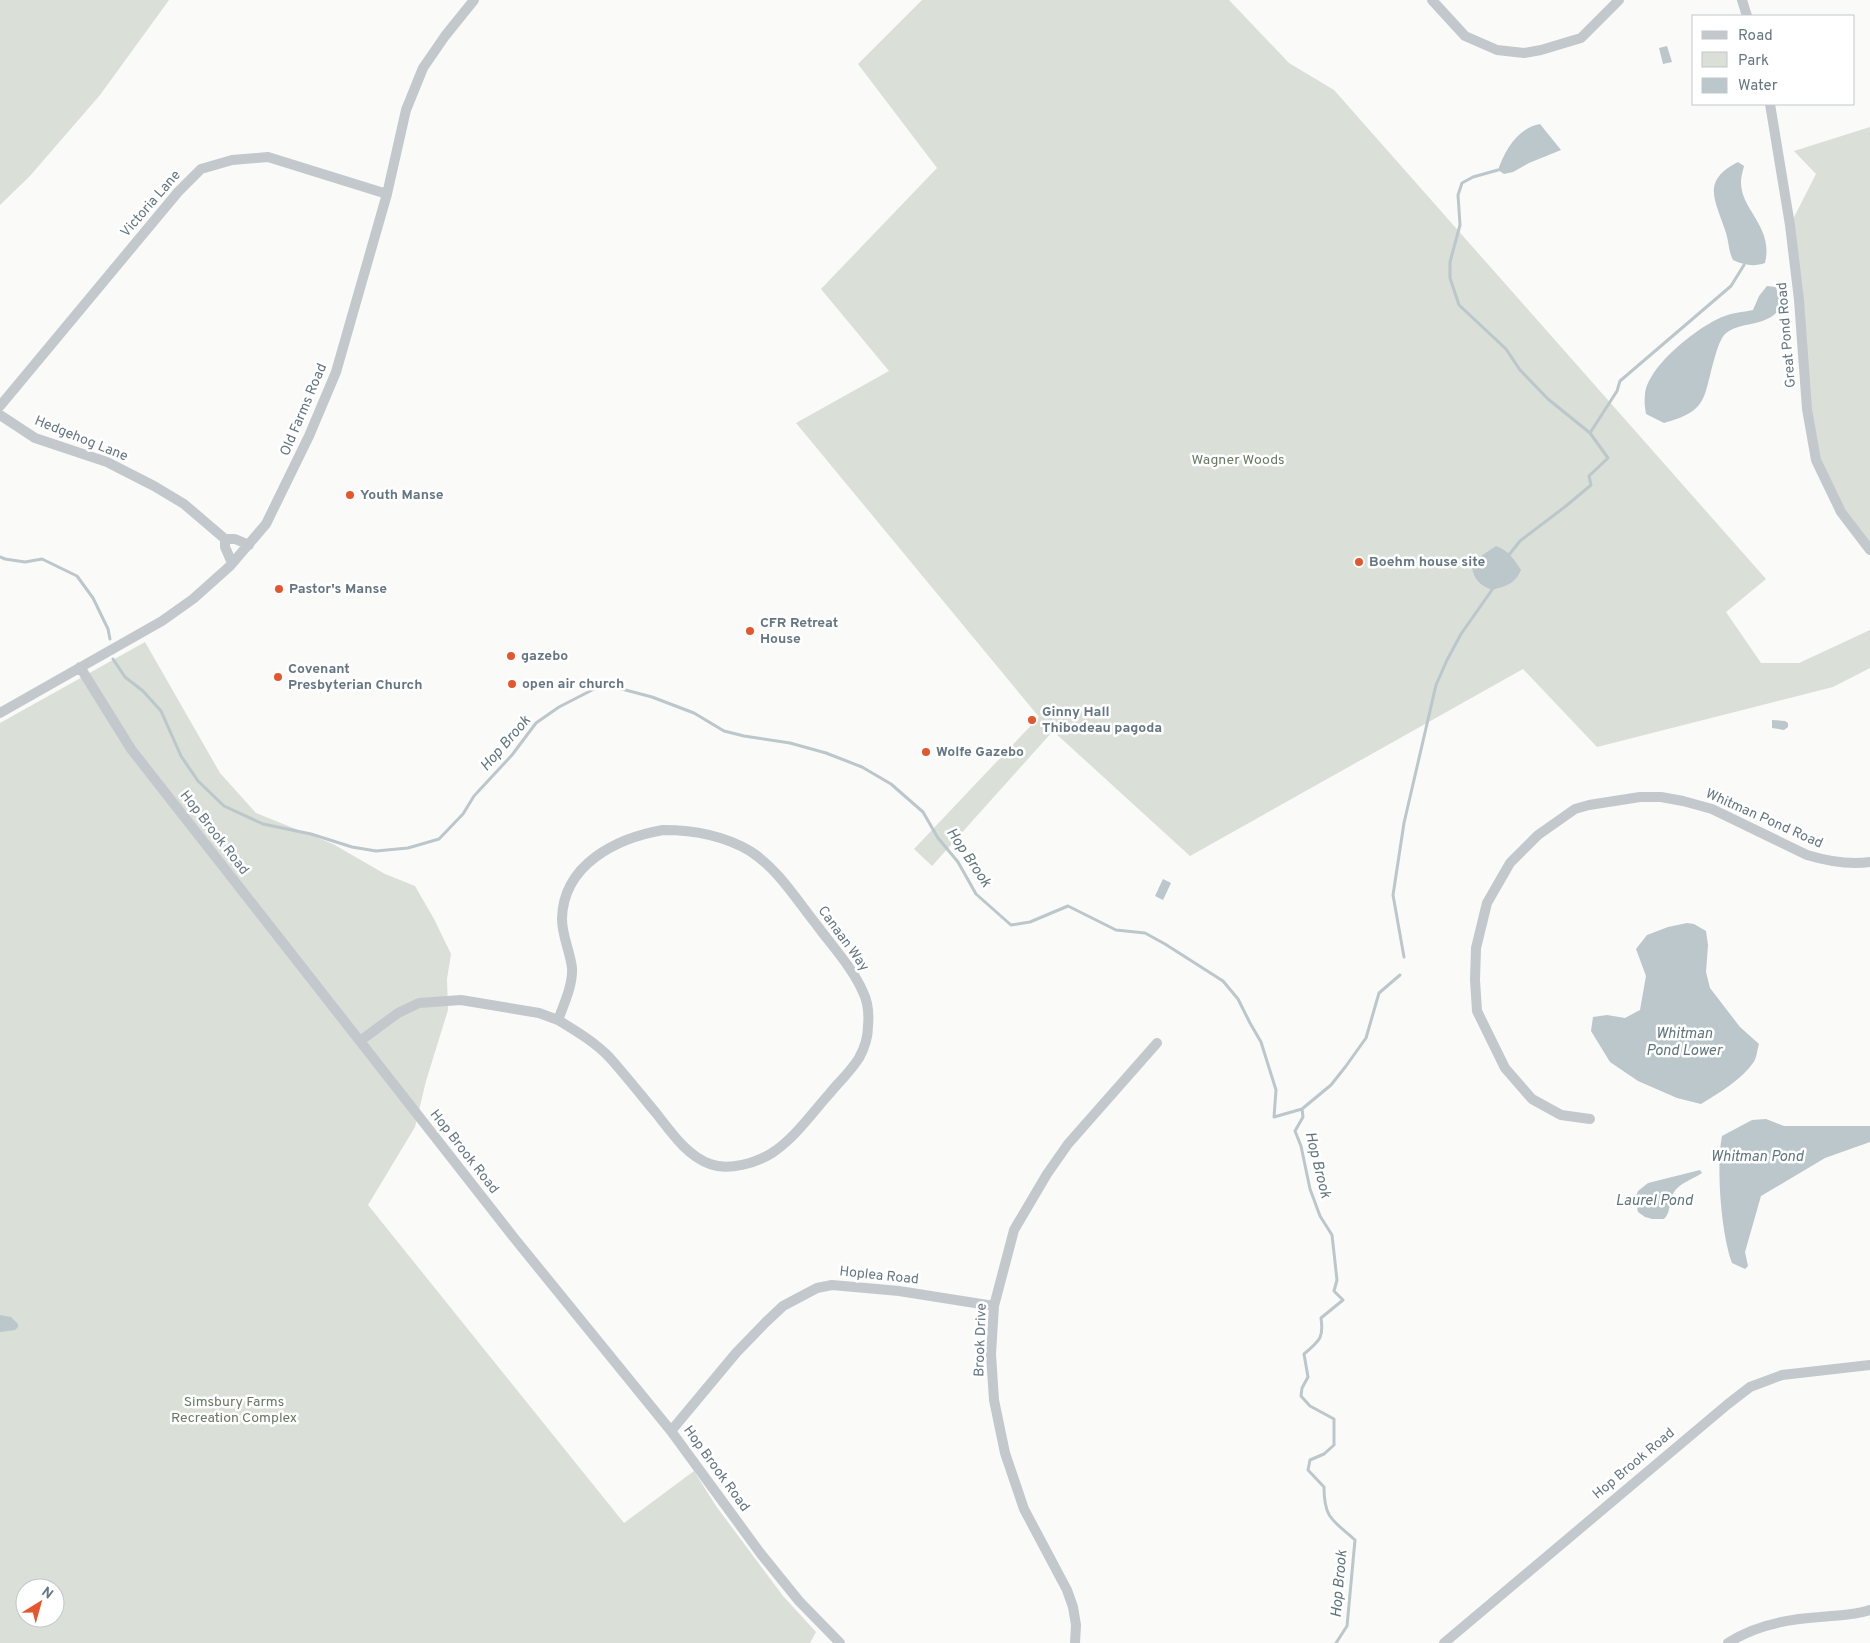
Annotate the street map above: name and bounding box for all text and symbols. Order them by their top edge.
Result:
legend [1692,15,1855,105]
text: Road [1738,27,1773,46]
text: Park [1738,52,1769,71]
text: Water [1738,77,1778,96]
street label: Victoria Lane [117,167,185,241]
street label: Great Pond Road [1774,281,1800,389]
street label: Old Farms Road [277,361,331,459]
street label: Hedgehog Lane [32,413,130,465]
park label: Wagner Woods [1191,452,1285,469]
place label: Youth Manse [360,487,444,504]
marker: Youth Manse [344,489,356,501]
place label: Boehm house site [1369,554,1486,571]
marker: Boehm house site [1353,556,1365,568]
place label: Pastor's Manse [289,581,387,598]
marker: Pastor's Manse [273,583,285,595]
place label: CFR Retreat House [760,615,838,648]
marker: CFR Retreat House [744,625,756,637]
place label: gazebo [521,648,568,665]
marker: gazebo [505,650,517,662]
place label: Covenant Presbyterian Church [288,661,423,694]
marker: Covenant Presbyterian Church [272,671,284,683]
place label: open air church [522,676,624,693]
marker: open air church [506,678,518,690]
place label: Ginny Hall Thibodeau pagoda [1042,704,1162,737]
water label: Hop Brook [477,712,536,776]
marker: Ginny Hall Thibodeau pagoda [1026,714,1038,726]
place label: Wolfe Gazebo [936,744,1024,761]
marker: Wolfe Gazebo [920,746,932,758]
street label: Whitman Pond Road [1703,785,1825,853]
street label: Hop Brook Road [176,788,252,878]
water label: Hop Brook [941,825,995,892]
street label: Canaan Way [814,903,872,975]
water label: Whitman Pond Lower [1646,1025,1723,1061]
street label: Hop Brook Road [426,1107,502,1197]
water label: Hop Brook [1300,1130,1335,1201]
water label: Whitman Pond [1711,1148,1804,1167]
water label: Laurel Pond [1615,1192,1693,1211]
street label: Hoplea Road [838,1263,920,1289]
street label: Brook Drive [971,1303,991,1377]
park label: Simsbury Farms Recreation Complex [171,1394,297,1427]
street label: Hop Brook Road [679,1423,753,1515]
street label: Hop Brook Road [1589,1425,1679,1503]
water label: Hop Brook [1328,1549,1352,1619]
north arrow [15,1578,65,1628]
text: N [38,1584,56,1604]

